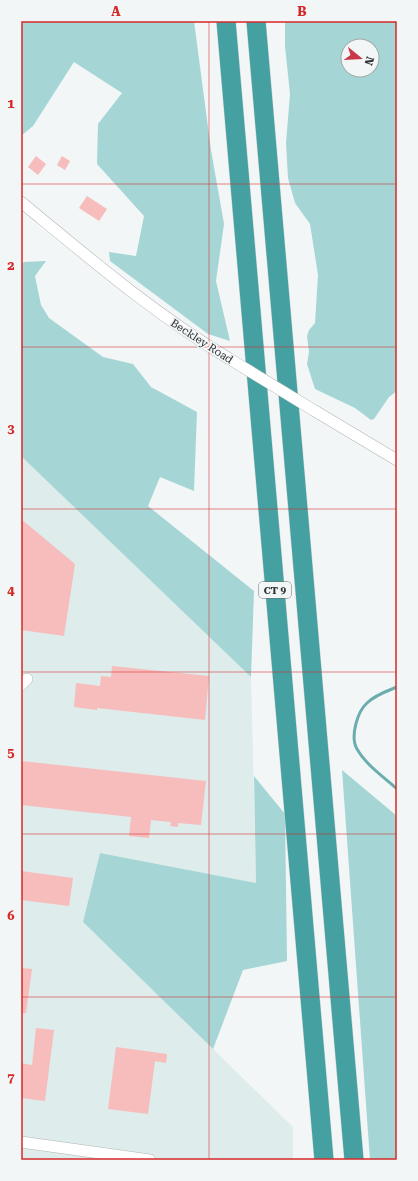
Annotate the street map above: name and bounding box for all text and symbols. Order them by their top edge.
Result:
text: A [111,4,121,19]
text: B [297,4,307,19]
north arrow [340,38,380,78]
text: N [361,55,377,67]
text: 1 [7,96,15,111]
text: 2 [7,258,15,273]
street label: Beckley Road [168,316,235,366]
text: 3 [7,421,15,436]
road number: CT 9 [259,582,291,598]
text: 4 [7,583,15,598]
text: 5 [7,745,15,760]
text: 6 [7,908,15,923]
text: 7 [7,1070,15,1085]

